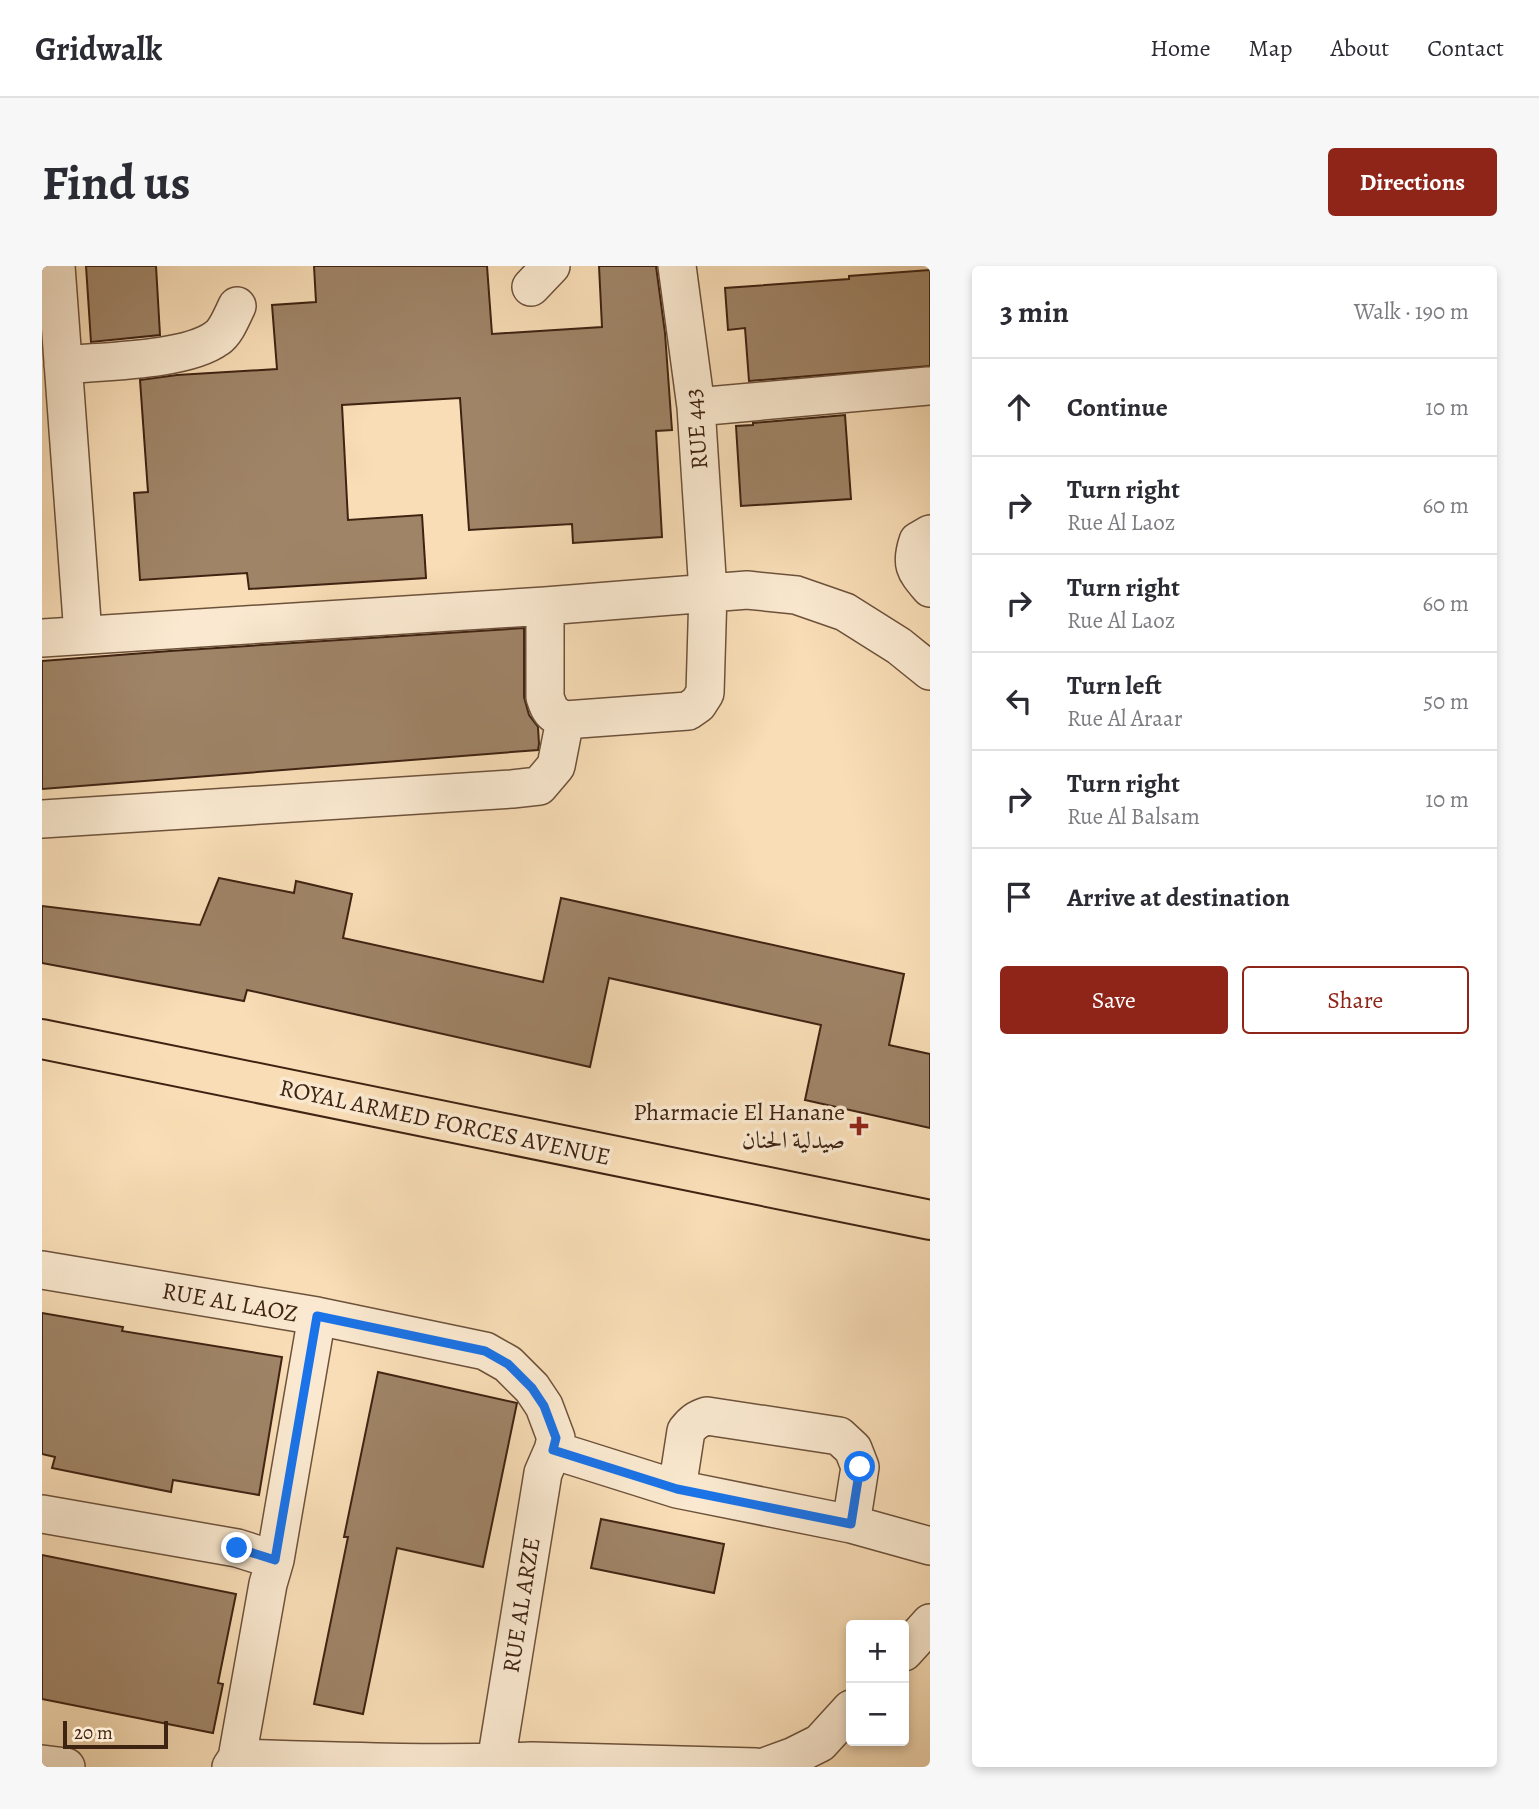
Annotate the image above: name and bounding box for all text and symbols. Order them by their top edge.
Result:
text: Gridwalk [35,26,162,71]
text: Home [1150,32,1211,64]
text: Map [1249,32,1293,64]
text: About [1331,32,1389,64]
text: Contact [1427,32,1504,64]
button: Directions [1328,148,1497,216]
text: Find us [42,149,190,216]
text: 3 min [1000,292,1069,332]
text: Walk · 190 m [1354,296,1469,327]
street label: RUE 443 [677,387,715,471]
icon: ahead [1000,388,1038,426]
text: Continue [1067,390,1168,425]
text: 10 m [1425,392,1469,423]
text: Turn right [1067,472,1180,507]
icon: right [1000,486,1038,524]
text: 60 m [1422,490,1469,521]
text: Rue Al Laoz [1067,507,1175,538]
text: Turn right [1067,570,1180,605]
icon: right [1000,584,1038,622]
text: 60 m [1422,588,1469,619]
text: Rue Al Laoz [1067,605,1175,636]
text: Turn left [1067,668,1162,703]
icon: left [1000,682,1038,720]
text: 50 m [1423,686,1469,717]
text: Rue Al Araar [1067,703,1183,734]
text: Turn right [1067,766,1180,801]
icon: right [1000,780,1038,818]
text: 10 m [1425,784,1469,815]
text: Rue Al Balsam [1067,801,1200,832]
icon: arrive [1000,878,1038,916]
text: Arrive at destination [1067,880,1290,915]
button: Save [1000,966,1228,1034]
button: Share [1242,966,1469,1034]
street label: ROYAL ARMED FORCES AVENUE [277,1071,613,1173]
place label: Pharmacie El Hanane صيدلية الحنان [633,1096,845,1156]
marker: Pharmacie El Hanane صيدلية الحنان [851,1118,867,1134]
street label: RUE AL LAOZ [160,1274,300,1330]
route start [844,1451,875,1482]
route end [221,1532,252,1563]
street label: RUE AL ARZE [494,1535,548,1675]
map controls [846,1620,909,1746]
button: + [846,1620,909,1683]
button: − [846,1683,909,1746]
scale bar [63,1718,168,1750]
text: 20 m [74,1720,113,1746]

